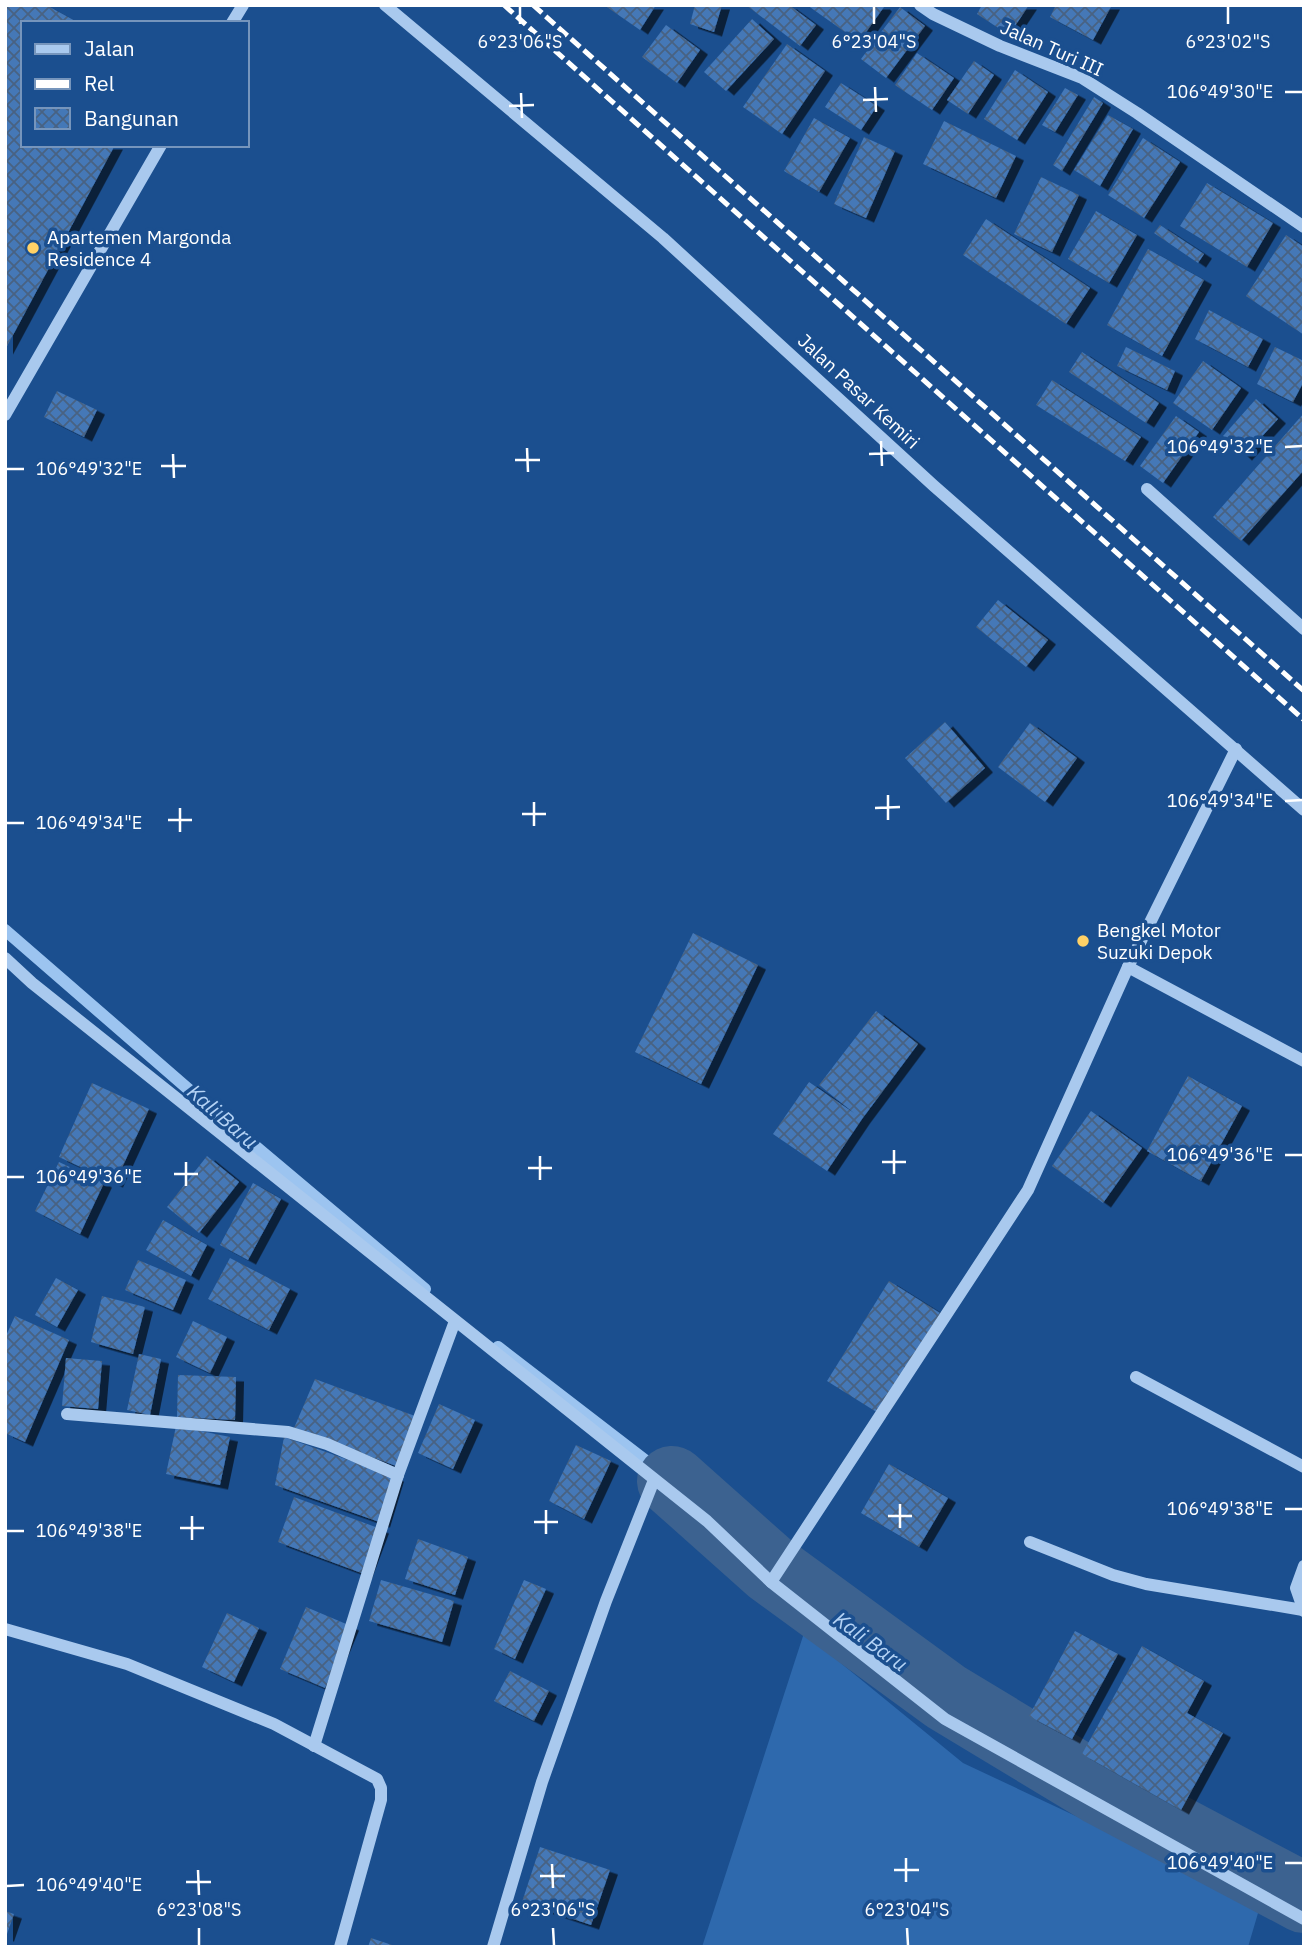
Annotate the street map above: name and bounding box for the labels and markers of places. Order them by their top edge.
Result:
place label: Apartemen Margonda Residence 4 [47,225,231,271]
marker: Apartemen Margonda Residence 4 [25,240,41,256]
place label: Bengkel Motor Suzuki Depok [1097,918,1221,964]
marker: Bengkel Motor Suzuki Depok [1075,933,1091,949]

